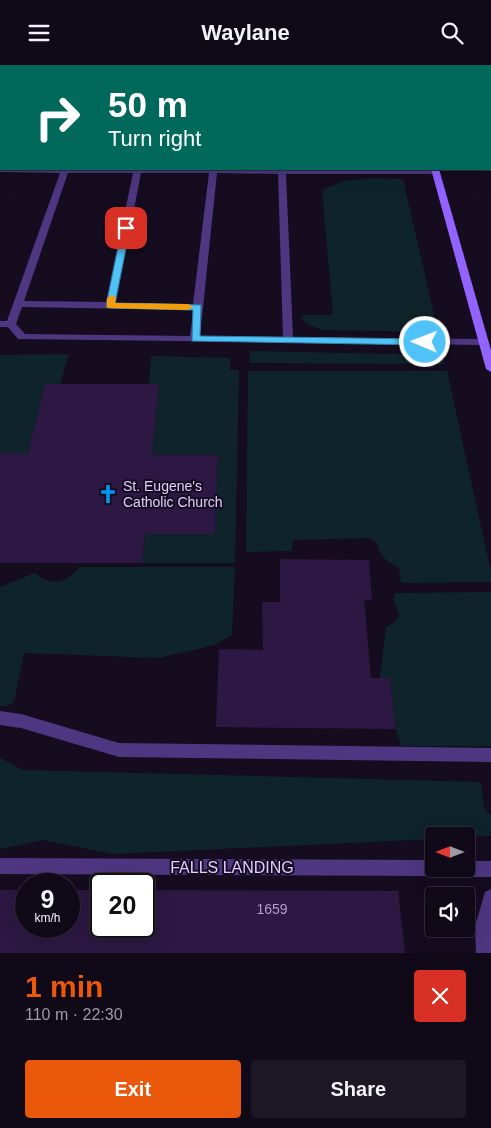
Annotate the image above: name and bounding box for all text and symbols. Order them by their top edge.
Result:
icon: menu [25,19,53,47]
icon: search [438,19,466,47]
text: Waylane [201,20,290,45]
icon: right [25,85,90,150]
text: 50 m [108,85,188,124]
text: Turn right [108,126,201,151]
pin [105,207,147,249]
icon: arrive [112,214,140,242]
position arrow [398,315,450,367]
place label: St. Eugene's Catholic Church [123,478,223,510]
church icon: St. Eugene's Catholic Church [97,483,119,505]
north arrow [425,827,475,877]
map controls [425,827,475,937]
street label: FALLS LANDING [170,859,294,876]
speed limit sign: 20 [90,873,155,938]
text: 9 [41,885,54,913]
button: sound [425,887,475,937]
house number: 1659 [256,901,288,917]
text: km/h [34,911,61,925]
text: 1 min [25,970,103,1003]
button: close [414,970,466,1022]
text: 110 m · 22:30 [25,1006,123,1023]
button: Exit [25,1060,241,1118]
button: Share [251,1060,466,1118]

